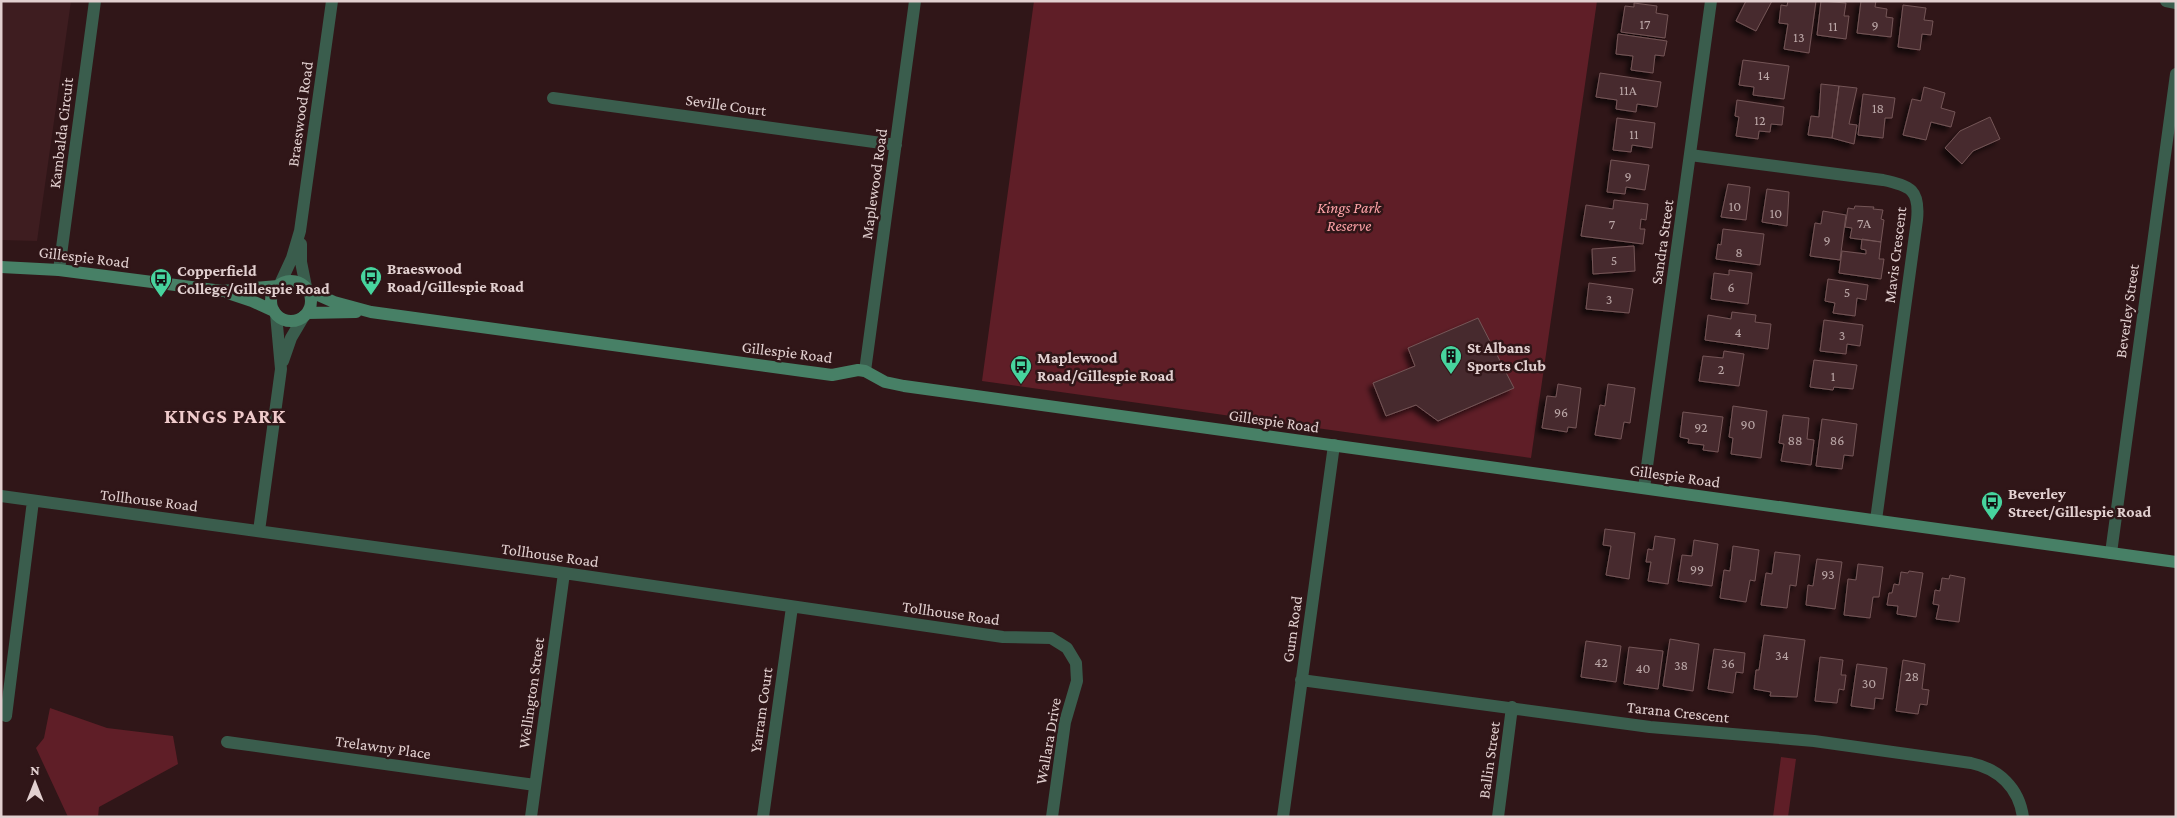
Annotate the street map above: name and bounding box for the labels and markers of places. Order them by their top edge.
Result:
place label: Braeswood Road/Gillespie Road [387,260,524,295]
place label: Copperfield College/Gillespie Road [177,262,330,297]
bus stop icon: Braeswood Road/Gillespie Road [359,265,383,296]
bus stop icon: Copperfield College/Gillespie Road [149,267,173,298]
place label: St Albans Sports Club [1467,339,1546,374]
building icon: St Albans Sports Club [1439,344,1463,375]
place label: Maplewood Road/Gillespie Road [1037,349,1174,384]
bus stop icon: Maplewood Road/Gillespie Road [1009,354,1033,385]
place label: Beverley Street/Gillespie Road [2008,485,2151,520]
bus stop icon: Beverley Street/Gillespie Road [1980,490,2004,521]

